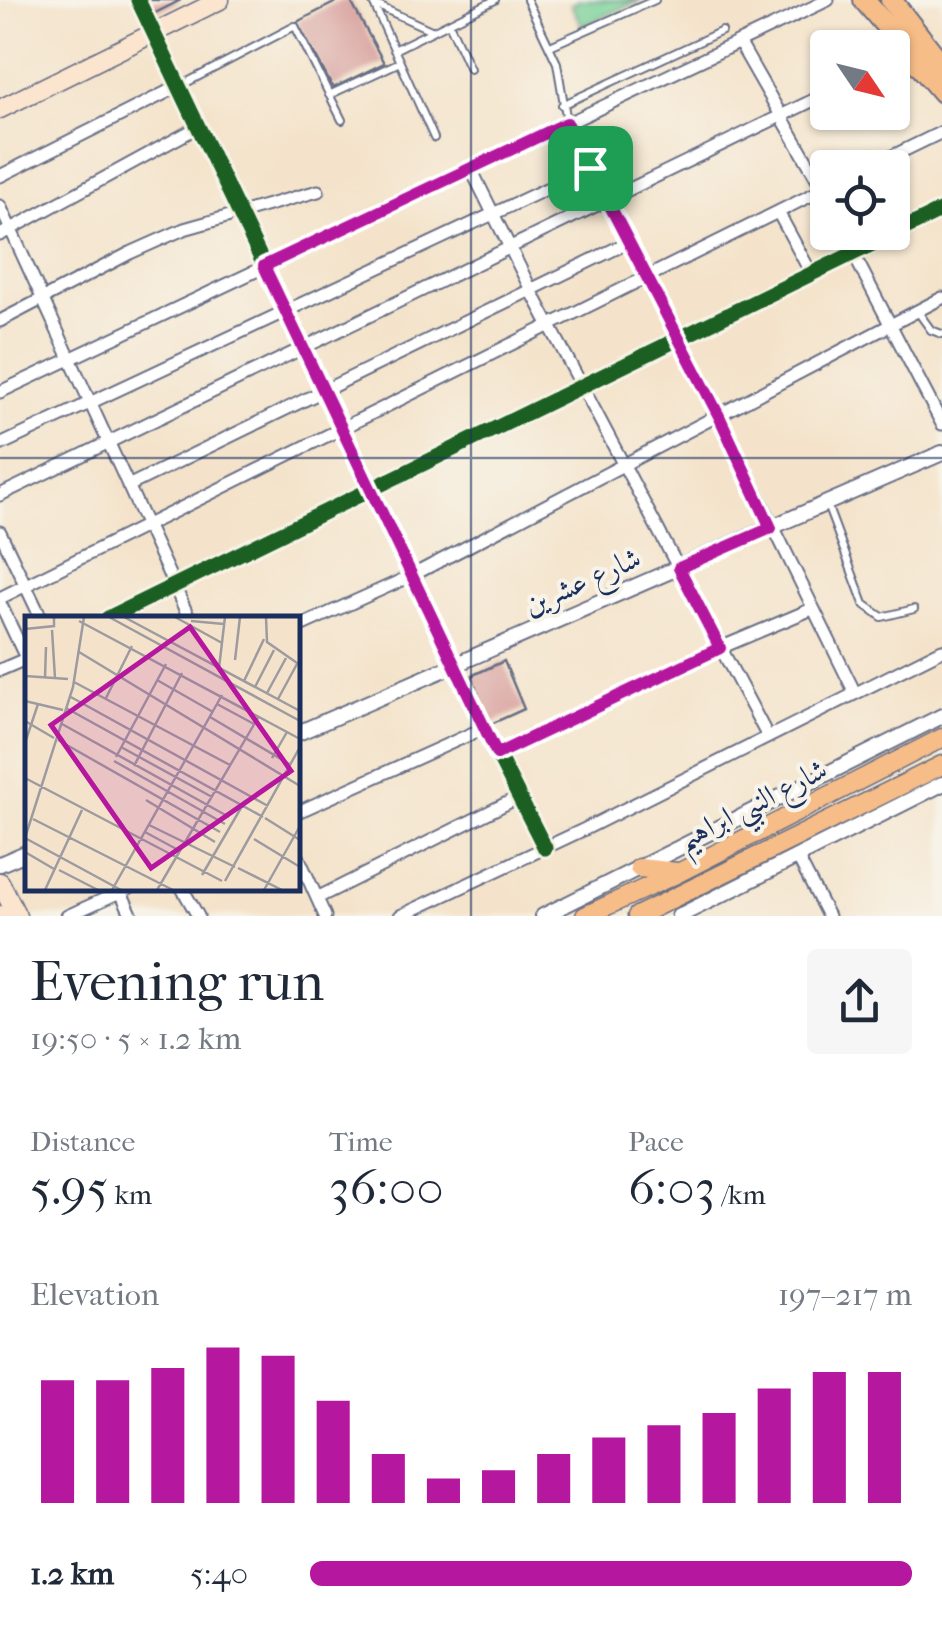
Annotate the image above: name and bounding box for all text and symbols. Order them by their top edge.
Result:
north arrow [810,30,910,130]
map controls [810,30,910,250]
pin [548,126,633,211]
icon: arrive [563,141,618,196]
button: locate [810,150,910,250]
street label: شارع عشرين [518,540,649,629]
inset map [25,616,300,891]
street label: شارع النبي ابراهيم [671,752,838,867]
button: share [807,949,912,1054]
text: Evening run [30,950,324,1014]
text: 19:50 · 5 × 1.2 km [30,1020,241,1057]
text: Distance [30,1125,135,1158]
text: Time [329,1125,393,1158]
text: Pace [628,1125,684,1158]
text: 5.95 [30,1158,108,1217]
text: 36:00 [329,1158,444,1217]
text: 6:03 [628,1158,715,1217]
text: km [108,1178,152,1211]
text: /km [715,1178,766,1211]
text: Elevation [30,1276,159,1313]
text: 197–217 m [778,1276,912,1313]
text: 1.2 km [30,1555,114,1592]
text: 5:40 [190,1555,248,1592]

